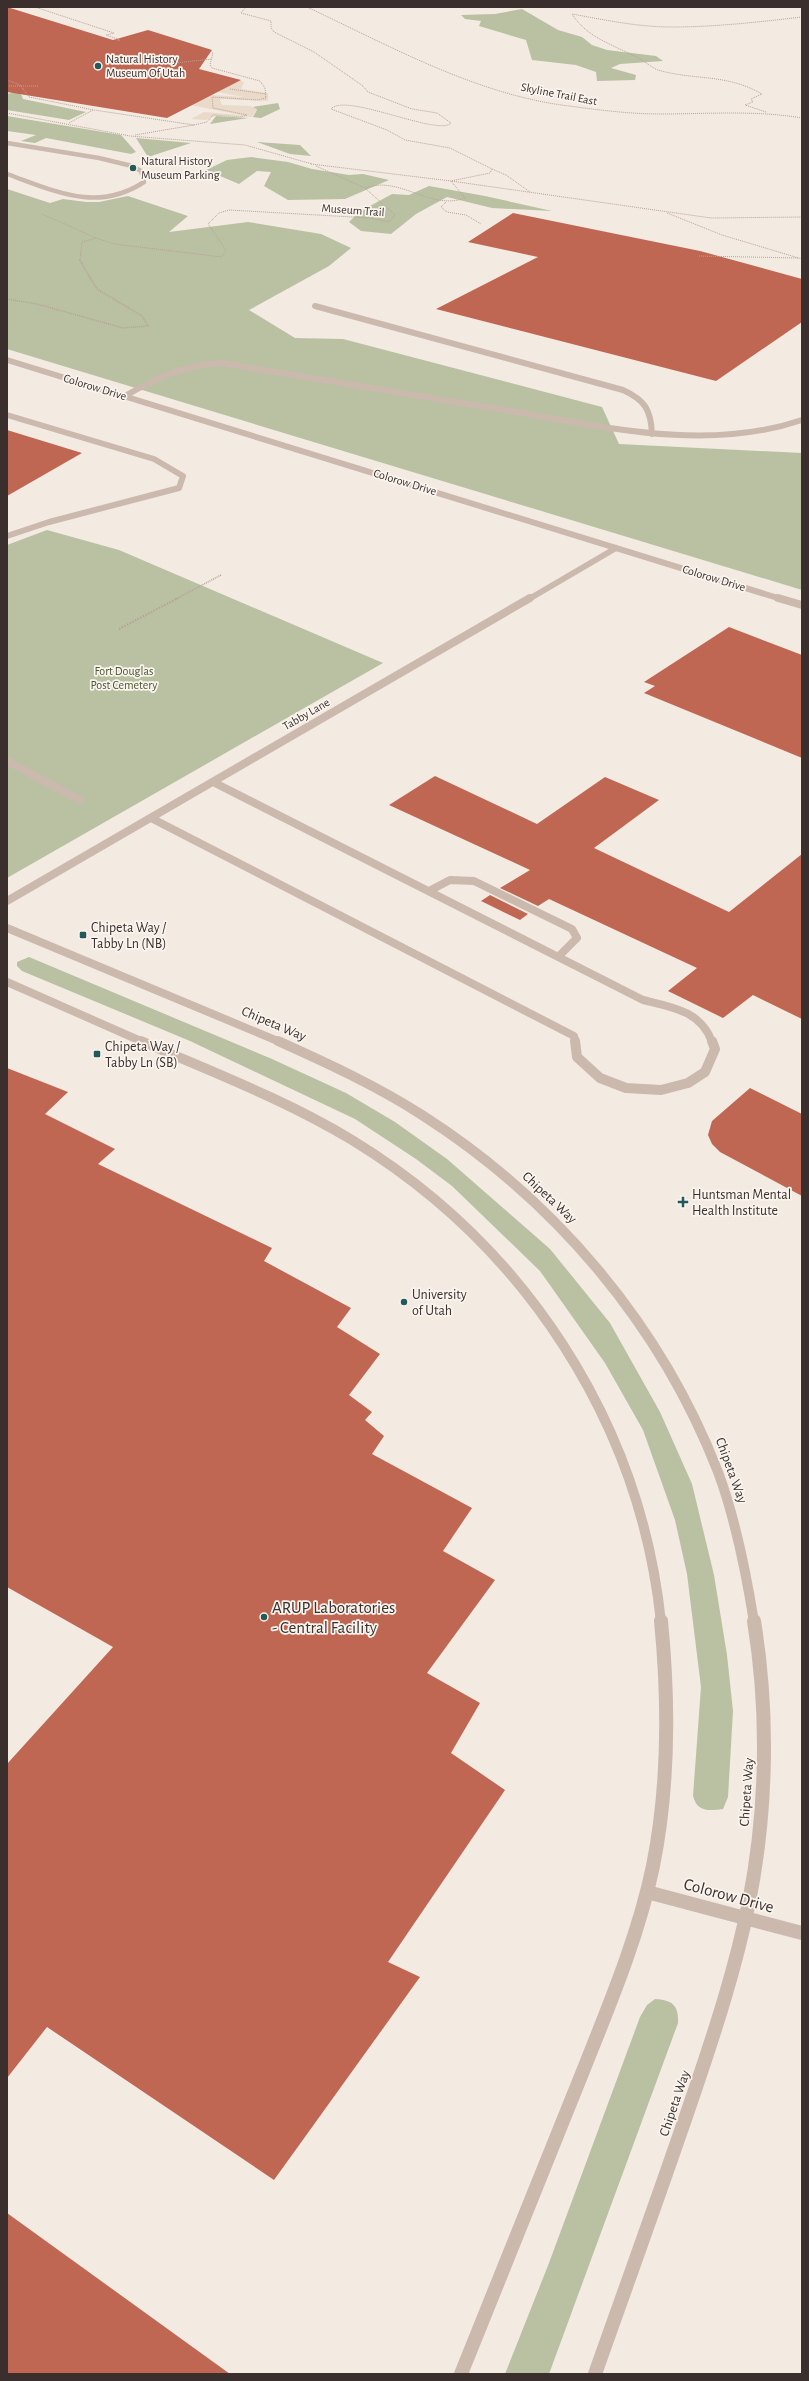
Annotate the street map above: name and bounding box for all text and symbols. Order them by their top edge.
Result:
place label: Natural History Museum Of Utah [106,53,185,79]
marker: Natural History Museum Of Utah [93,61,103,71]
street label: Skyline Trail East [520,81,598,108]
place label: Natural History Museum Parking [141,155,220,181]
marker: Natural History Museum Parking [128,163,138,173]
street label: Museum Trail [321,202,385,218]
street label: Colorow Drive [62,372,128,402]
street label: Colorow Drive [372,467,438,497]
street label: Colorow Drive [681,563,747,593]
park label: Fort Douglas Post Cemetery [91,665,157,692]
street label: Tabby Lane [280,696,332,733]
place label: Chipeta Way / Tabby Ln (NB) [91,921,167,951]
marker: Chipeta Way / Tabby Ln (NB) [78,930,88,940]
street label: Chipeta Way [239,1004,308,1044]
place label: Chipeta Way / Tabby Ln (SB) [105,1040,181,1070]
marker: Chipeta Way / Tabby Ln (SB) [92,1049,102,1059]
street label: Chipeta Way [519,1169,579,1226]
place label: Huntsman Mental Health Institute [692,1188,791,1218]
marker: Huntsman Mental Health Institute [677,1196,689,1208]
place label: University of Utah [412,1288,467,1318]
marker: University of Utah [399,1297,409,1307]
street label: Chipeta Way [713,1436,749,1505]
place label: ARUP Laboratories - Central Facility [272,1599,395,1637]
marker: ARUP Laboratories - Central Facility [259,1612,269,1622]
street label: Chipeta Way [738,1757,756,1827]
street label: Colorow Drive [682,1875,776,1916]
street label: Chipeta Way [657,2069,693,2138]

